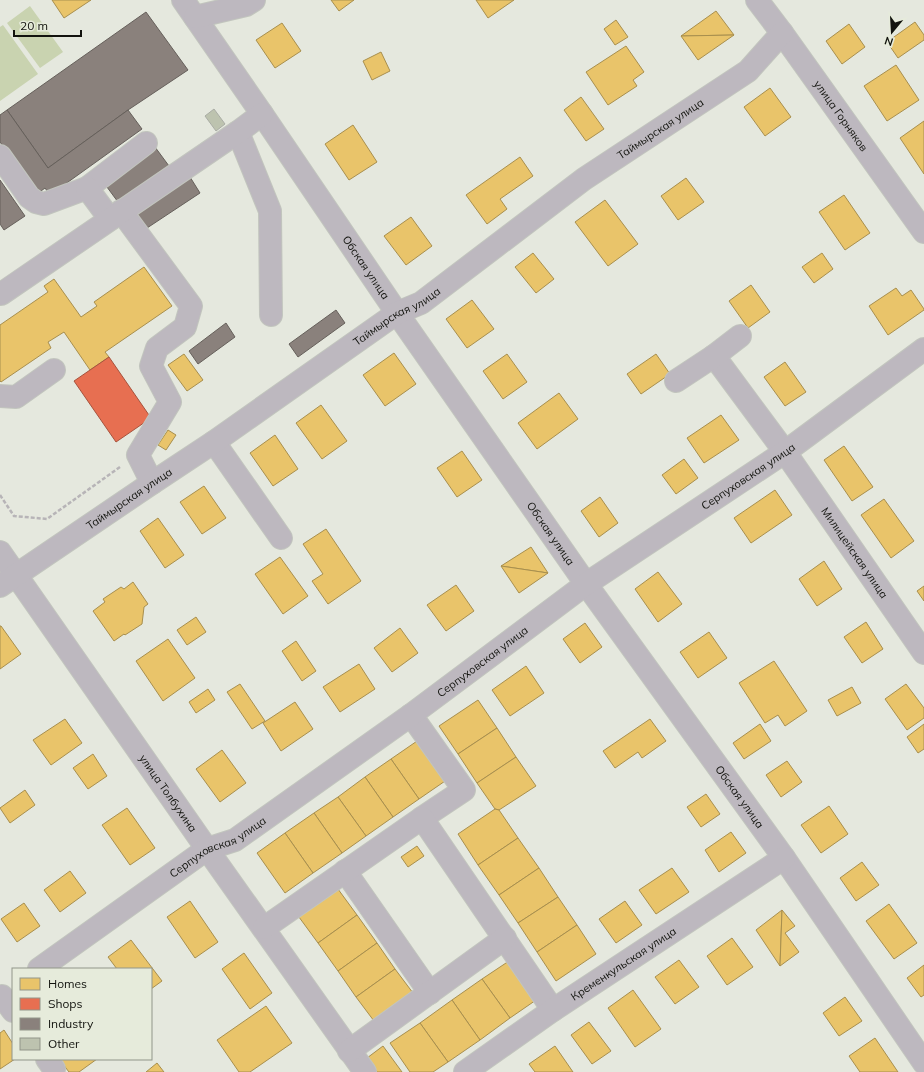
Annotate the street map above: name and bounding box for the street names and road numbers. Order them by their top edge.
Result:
street label: улица Горняков [811,77,871,154]
street label: Таймырская улица [614,95,706,162]
street label: Обская улица [339,233,393,302]
street label: Таймырская улица [350,284,443,349]
street label: Серпуховская улица [698,440,798,513]
street label: Таймырская улица [84,465,175,533]
street label: Обская улица [524,499,578,568]
street label: Милицейская улица [818,505,891,601]
street label: Серпуховская улица [434,623,531,700]
street label: улица Толбухина [136,752,200,835]
street label: Обская улица [712,763,767,831]
street label: Серпуховская улица [167,813,269,881]
street label: Кременкульская улица [568,924,679,1003]

